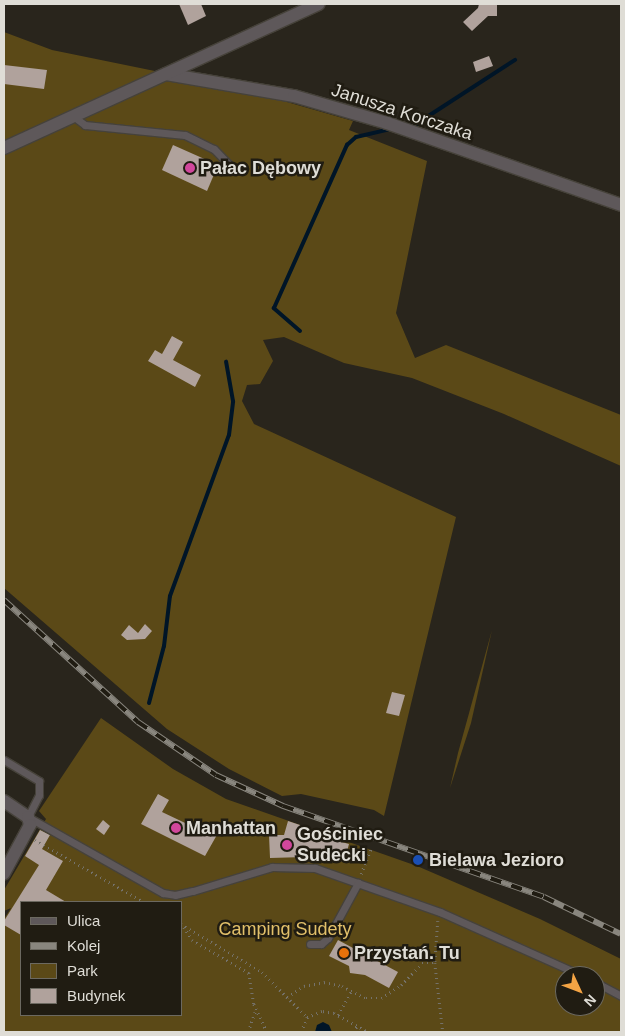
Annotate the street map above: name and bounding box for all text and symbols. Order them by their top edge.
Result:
street label: Janusza Korczaka [329,79,475,145]
place label: Pałac Dębowy [200,157,321,179]
marker: Pałac Dębowy [184,162,196,174]
place label: Manhattan [186,817,276,839]
marker: Manhattan [170,822,182,834]
place label: Gościniec Sudecki [297,824,383,866]
marker: Gościniec Sudecki [281,839,293,851]
place label: Bielawa Jezioro [429,849,564,871]
marker: Bielawa Jezioro [411,853,425,867]
legend [20,901,182,1016]
text: Ulica [67,912,100,929]
park label: Camping Sudety [218,918,352,940]
text: Kolej [67,937,100,954]
place label: Przystań. Tu [354,942,460,964]
marker: Przystań. Tu [338,947,350,959]
text: Park [67,962,98,979]
north arrow [555,966,605,1016]
text: Budynek [67,987,125,1004]
text: N [581,991,600,1010]

